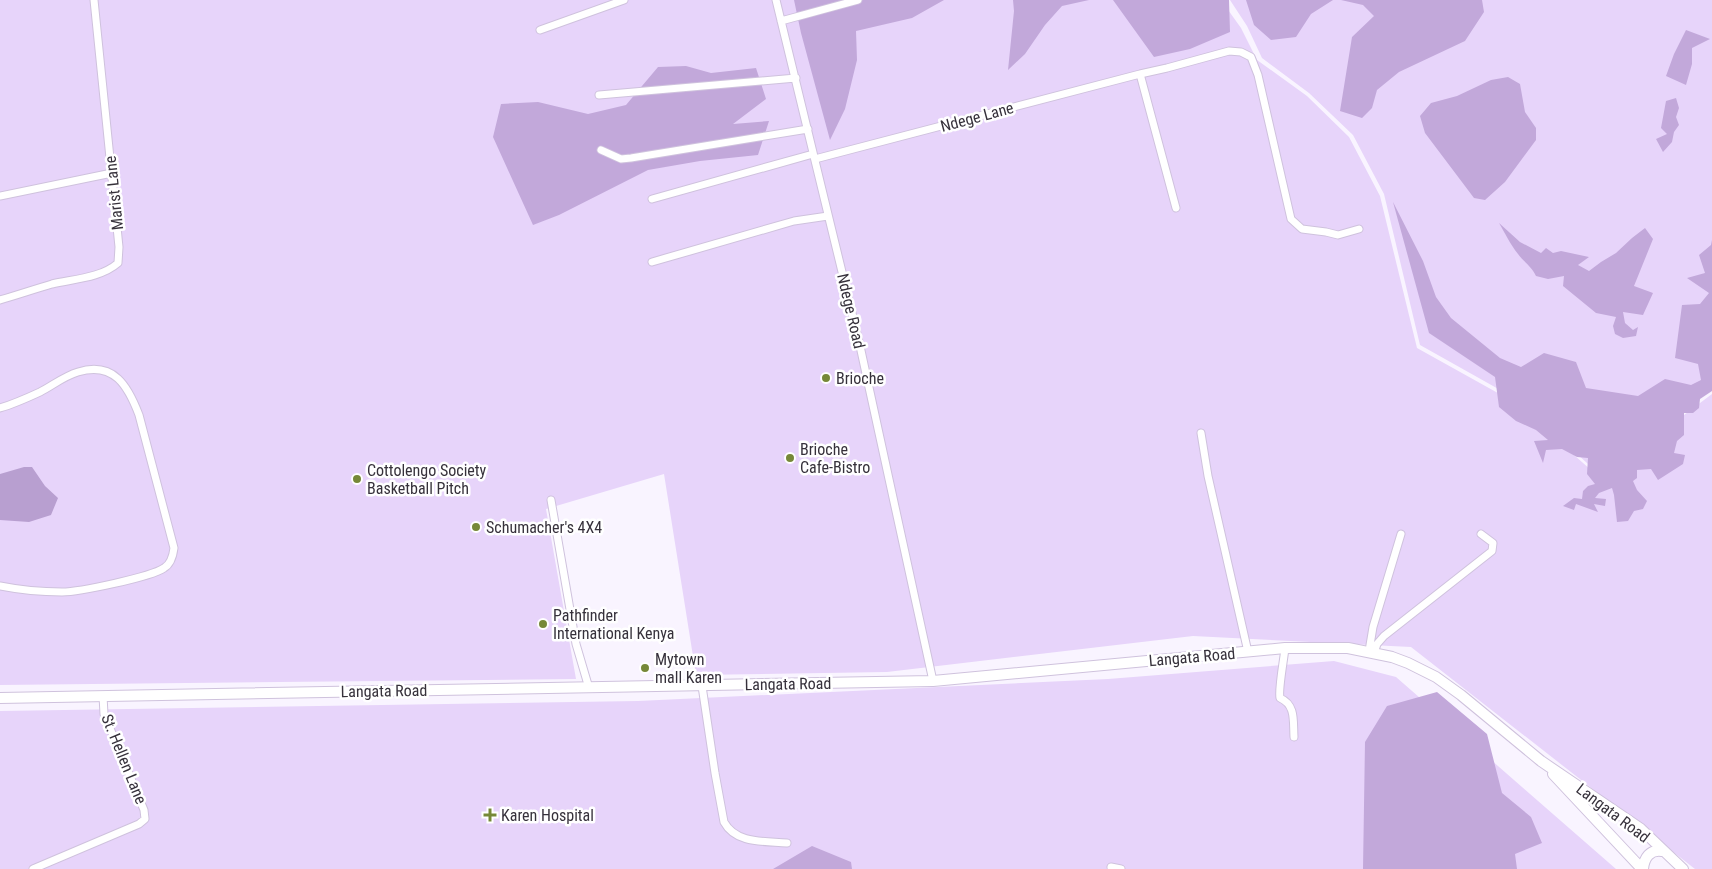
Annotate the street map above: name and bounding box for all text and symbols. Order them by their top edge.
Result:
street label: Ndege Lane [938,98,1016,136]
street label: Marist Lane [101,155,127,231]
street label: Ndege Road [833,272,869,350]
place label: Brioche [836,369,884,388]
marker: Brioche [820,372,832,384]
place label: Brioche Cafe-Bistro [800,440,870,477]
marker: Brioche Cafe-Bistro [784,452,796,464]
place label: Cottolengo Society Basketball Pitch [367,461,487,498]
marker: Cottolengo Society Basketball Pitch [351,473,363,485]
place label: Schumacher's 4X4 [486,518,602,537]
marker: Schumacher's 4X4 [470,521,482,533]
place label: Pathfinder International Kenya [553,606,674,643]
marker: Pathfinder International Kenya [537,618,549,630]
street label: Langata Road [1148,644,1236,670]
place label: Mytown mall Karen [655,650,722,687]
marker: Mytown mall Karen [639,662,651,674]
street label: Langata Road [744,674,832,694]
street label: Langata Road [340,681,428,701]
street label: St. Hellen Lane [97,711,151,807]
street label: Langata Road [1573,779,1653,847]
place label: Karen Hospital [501,806,594,825]
marker: Karen Hospital [483,808,497,822]

